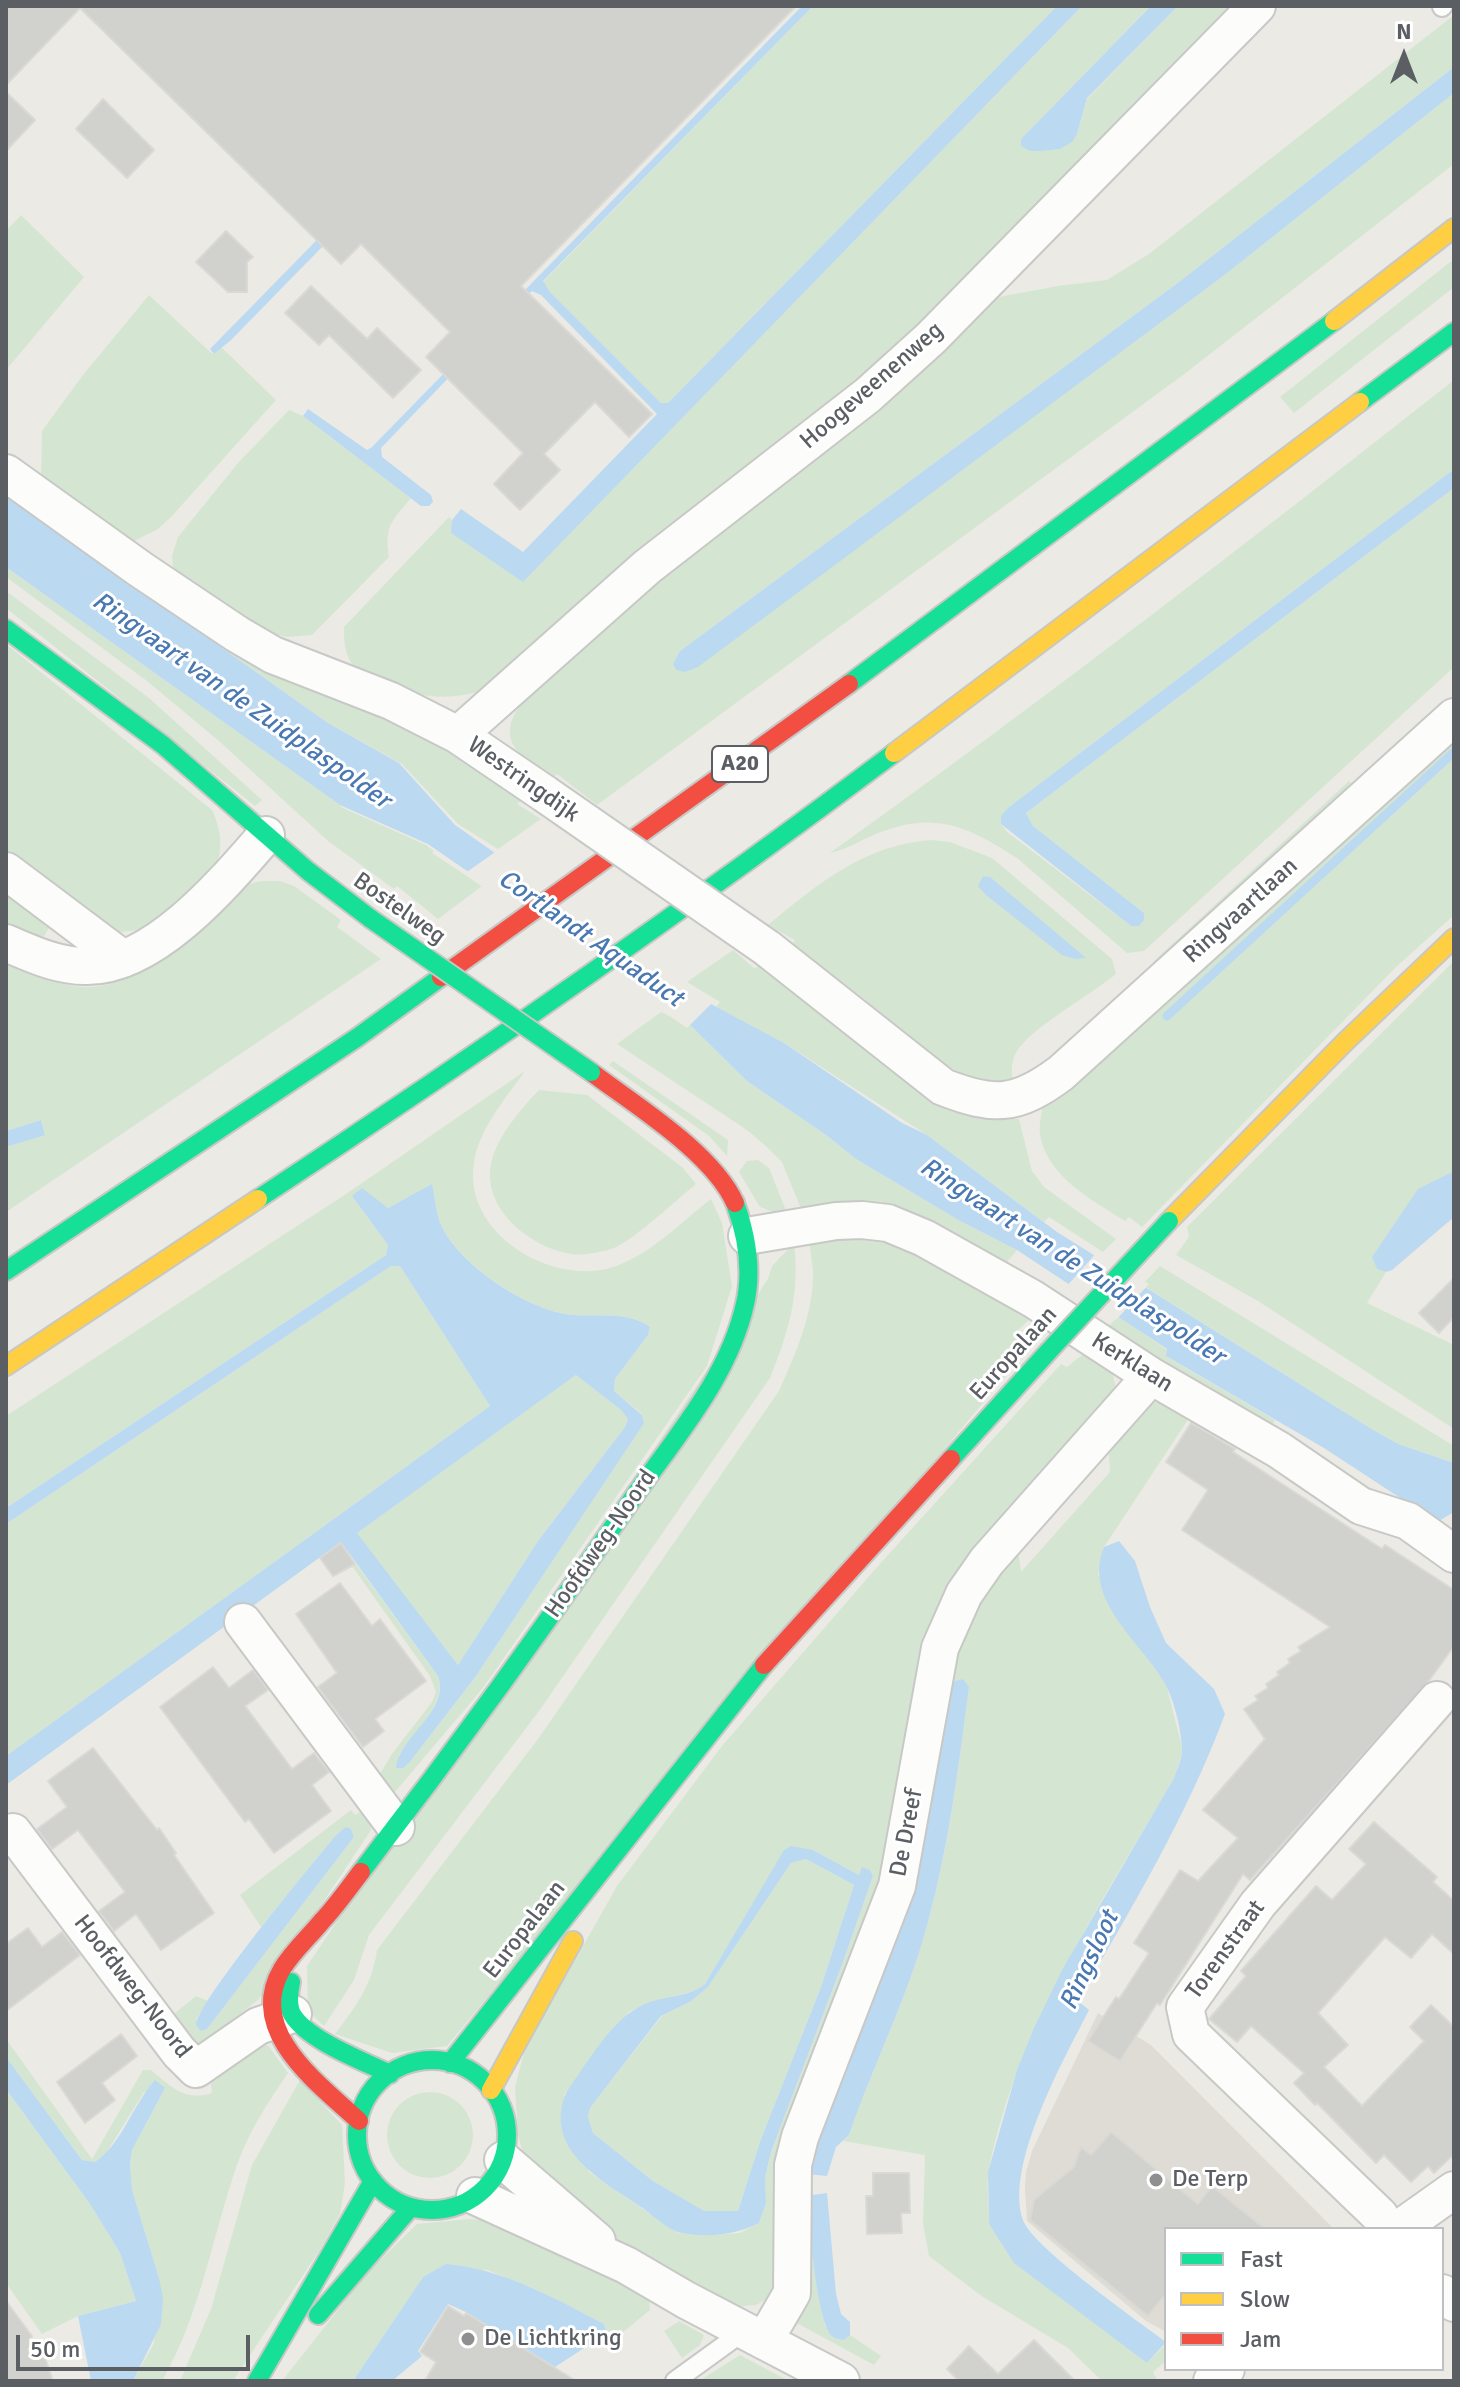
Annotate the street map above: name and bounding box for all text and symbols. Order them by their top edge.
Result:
north arrow [1364,16,1444,96]
text: N [1396,18,1412,45]
street label: Hoogeveenenweg [795,316,949,456]
water label: Ringvaart van de Zuidplaspolder [86,586,396,816]
street label: Westringdijk [462,731,584,829]
road number: A20 [712,746,768,782]
street label: Ringvaartlaan [1178,852,1304,970]
water label: Cortlandt Aquaduct [492,864,688,1014]
street label: Bostelweg [347,867,451,951]
water label: Ringvaart van de Zuidplaspolder [914,1152,1230,1372]
street label: Europalaan [964,1301,1064,1407]
street label: Kerklaan [1086,1327,1178,1399]
street label: Hoofdweg-Noord [539,1464,663,1624]
street label: De Dreef [884,1787,930,1879]
street label: Europalaan [478,1875,572,1985]
street label: Torenstraat [1180,1895,1272,2005]
water label: Ringsloot [1054,1907,1126,2015]
street label: Hoofdweg-Noord [67,1909,197,2065]
place label: De Terp [1172,2166,1248,2194]
marker: De Terp [1147,2171,1165,2189]
legend [1164,2227,1444,2371]
text: Fast [1240,2244,1283,2274]
text: Slow [1240,2284,1290,2314]
scale bar [20,2319,254,2369]
text: Jam [1240,2324,1281,2354]
place label: De Lichtkring [484,2325,622,2353]
marker: De Lichtkring [459,2330,477,2348]
text: 50 m [30,2334,80,2364]

